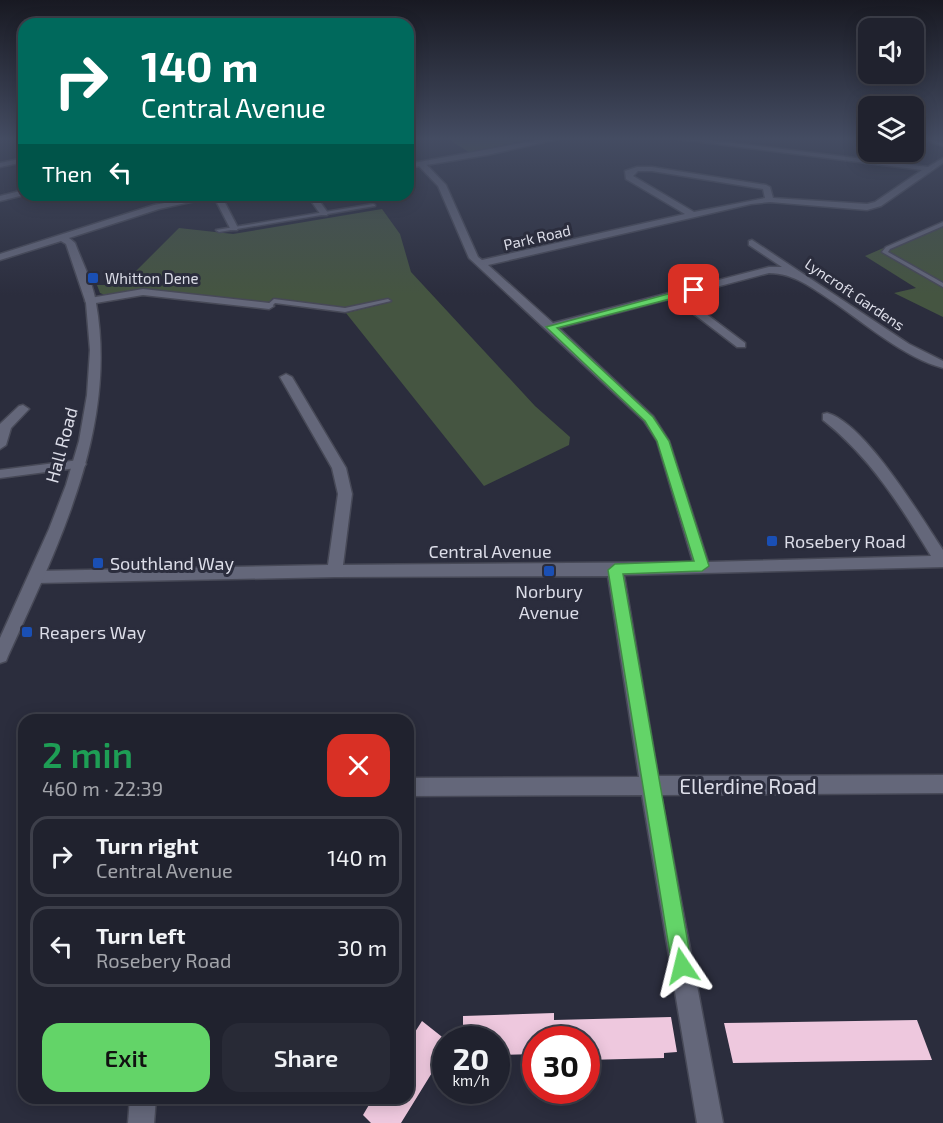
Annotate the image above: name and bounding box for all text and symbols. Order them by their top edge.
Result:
map controls [858,18,924,162]
button: sound [858,18,924,84]
text: 140 m [141,40,258,90]
icon: right [42,42,120,120]
text: Central Avenue [141,91,326,123]
button: layers [858,96,924,162]
icon: left [104,156,137,189]
text: Then [42,160,92,186]
street label: Park Road [502,221,572,253]
street label: Lyncroft Gardens [802,254,908,334]
pin [668,264,719,315]
place label: Whitton Dene [105,269,198,287]
marker: Whitton Dene [86,271,100,285]
icon: arrive [677,273,710,306]
street label: Hall Road [40,405,82,485]
place label: Rosebery Road [784,530,906,552]
marker: Rosebery Road [765,534,779,548]
street label: Central Avenue [428,540,552,562]
place label: Southland Way [110,552,234,574]
marker: Southland Way [91,556,105,570]
marker: Norbury Avenue [542,564,556,578]
place label: Norbury Avenue [515,580,583,623]
place label: Reapers Way [39,621,147,643]
marker: Reapers Way [20,625,34,639]
text: 2 min [42,732,133,775]
button: close [327,734,390,797]
street label: Ellerdine Road [679,773,817,798]
text: 460 m · 22:39 [42,776,163,800]
text: Turn right [96,832,198,858]
icon: right [45,840,78,873]
text: 140 m [327,844,387,870]
text: Central Avenue [96,858,233,882]
text: Turn left [96,922,185,948]
icon: left [45,930,78,963]
text: 30 m [337,934,387,960]
position arrow [650,934,714,998]
text: Rosebery Road [96,948,231,972]
button: Exit [42,1023,210,1092]
button: Share [222,1023,390,1092]
speed limit sign: 30 [522,1026,600,1104]
text: 20 [453,1040,489,1076]
text: km/h [452,1071,490,1089]

